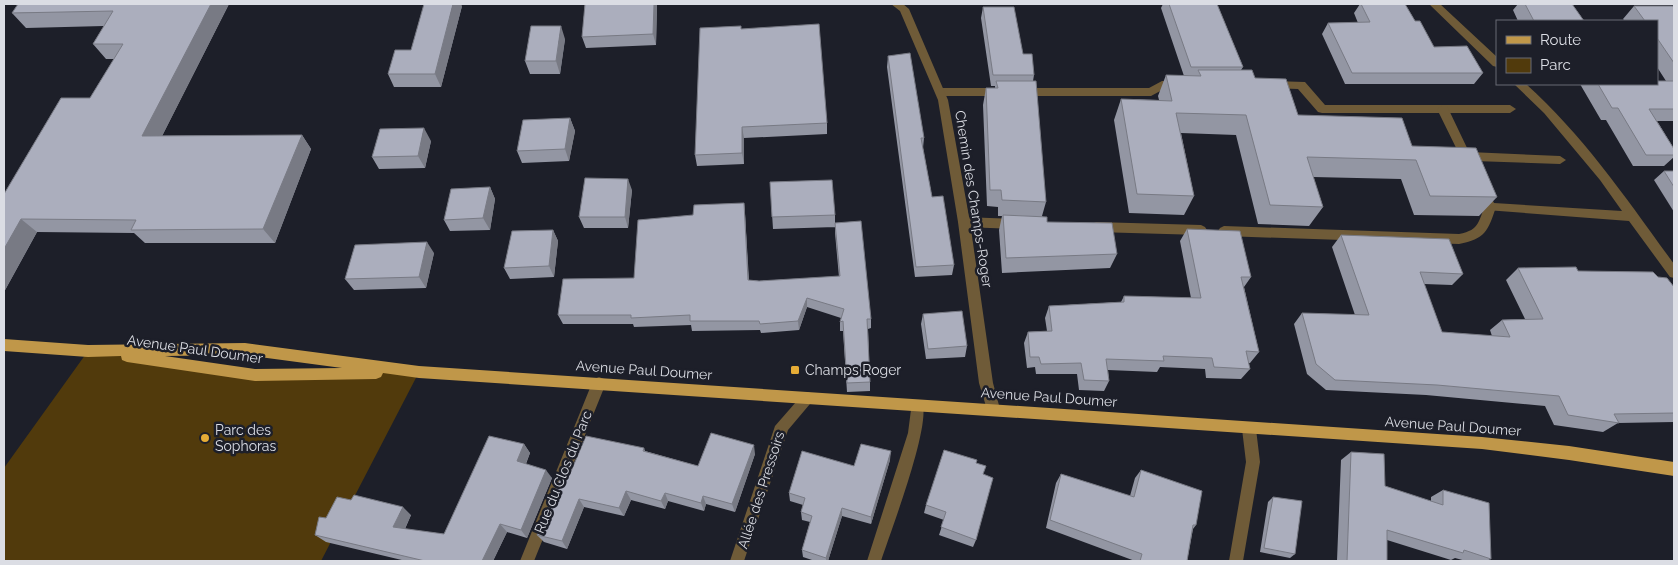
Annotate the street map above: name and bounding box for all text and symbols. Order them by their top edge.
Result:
legend [1496,20,1658,85]
text: Route [1540,31,1581,49]
text: Parc [1540,56,1571,74]
street label: Chemin des Champs-Roger [952,109,996,289]
street label: Avenue Paul Doumer [126,332,264,366]
street label: Avenue Paul Doumer [575,357,713,383]
place label: Champs Roger [805,362,901,378]
marker: Champs Roger [789,364,801,376]
street label: Avenue Paul Doumer [980,384,1118,410]
street label: Rue du Clos du Parc [531,408,595,536]
street label: Avenue Paul Doumer [1384,413,1522,439]
place label: Parc des Sophoras [215,422,276,454]
street label: Allée des Pressoirs [734,429,788,551]
marker: Parc des Sophoras [199,432,211,444]

